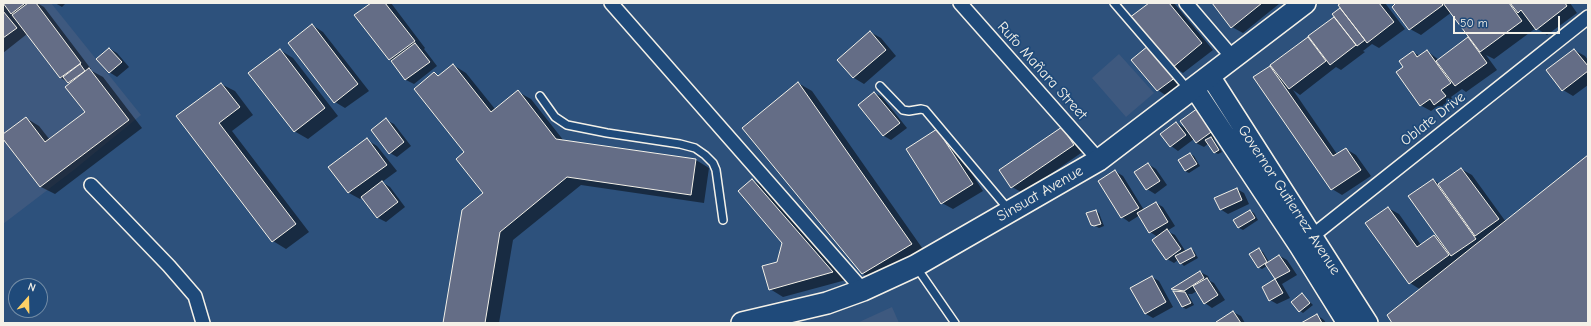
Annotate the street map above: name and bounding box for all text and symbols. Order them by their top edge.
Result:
scale bar [1455,8,1562,34]
text: 50 m [1460,16,1488,30]
street label: Rufo Mañara Street [993,18,1091,124]
street label: Oblate Drive [1397,88,1469,150]
street label: Governor Gutierrez Avenue [1234,122,1344,278]
street label: Sinsuat Avenue [994,162,1086,226]
north arrow [8,278,48,318]
text: N [26,280,38,295]

